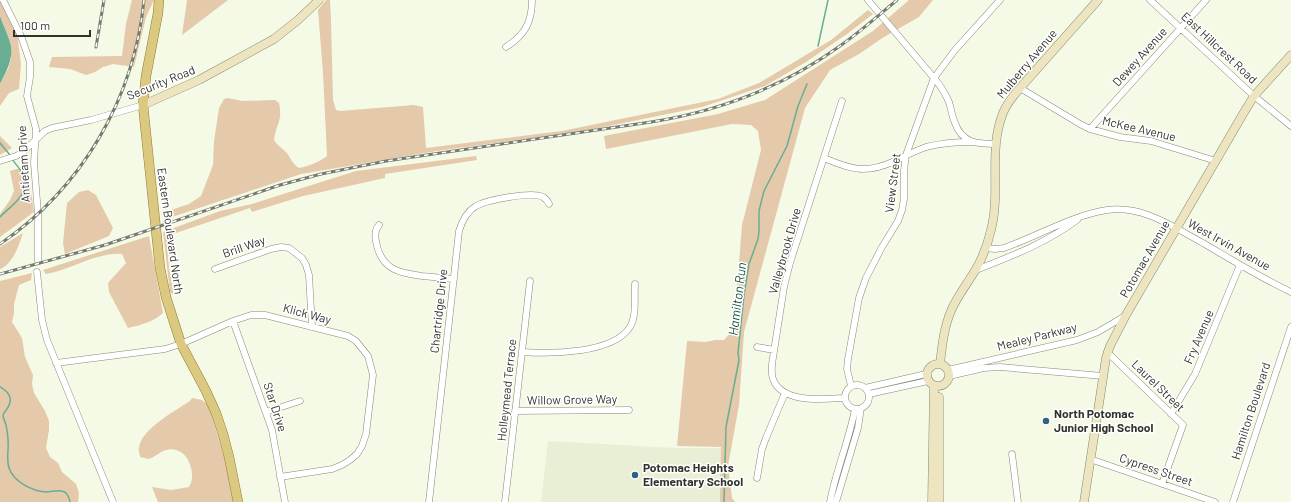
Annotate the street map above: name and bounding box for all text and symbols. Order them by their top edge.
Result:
street label: East Hillcrest Road [1179,9,1260,86]
scale bar [14,12,90,38]
text: 100 m [20,18,50,32]
street label: Dewey Avenue [1109,24,1169,89]
street label: Mulberry Avenue [993,26,1059,101]
street label: Security Road [124,62,197,102]
street label: McKee Avenue [1101,113,1177,143]
street label: Antietam Drive [14,125,32,203]
street label: View Street [881,152,903,214]
street label: Eastern Boulevard North [155,167,187,295]
street label: Valleybrook Drive [765,206,803,295]
street label: West Irvin Avenue [1186,216,1273,273]
street label: Potomac Avenue [1116,217,1172,300]
street label: Brill Way [220,232,267,260]
water label: Hamilton Run [725,261,749,336]
street label: Chartridge Drive [427,268,449,354]
street label: Klick Way [282,300,333,326]
street label: Fry Avenue [1180,307,1216,366]
street label: Mealey Parkway [995,319,1079,353]
street label: Holleymead Terrace [494,338,518,442]
street label: Laurel Street [1129,357,1188,414]
street label: Hamilton Boulevard [1228,360,1272,461]
street label: Star Drive [261,380,290,433]
street label: Willow Grove Way [527,391,618,407]
place label: North Potomac Junior High School [1054,406,1154,434]
marker: North Potomac Junior High School [1041,416,1051,426]
street label: Cypress Street [1118,450,1195,488]
place label: Potomac Heights Elementary School [643,460,743,488]
marker: Potomac Heights Elementary School [630,470,640,480]

